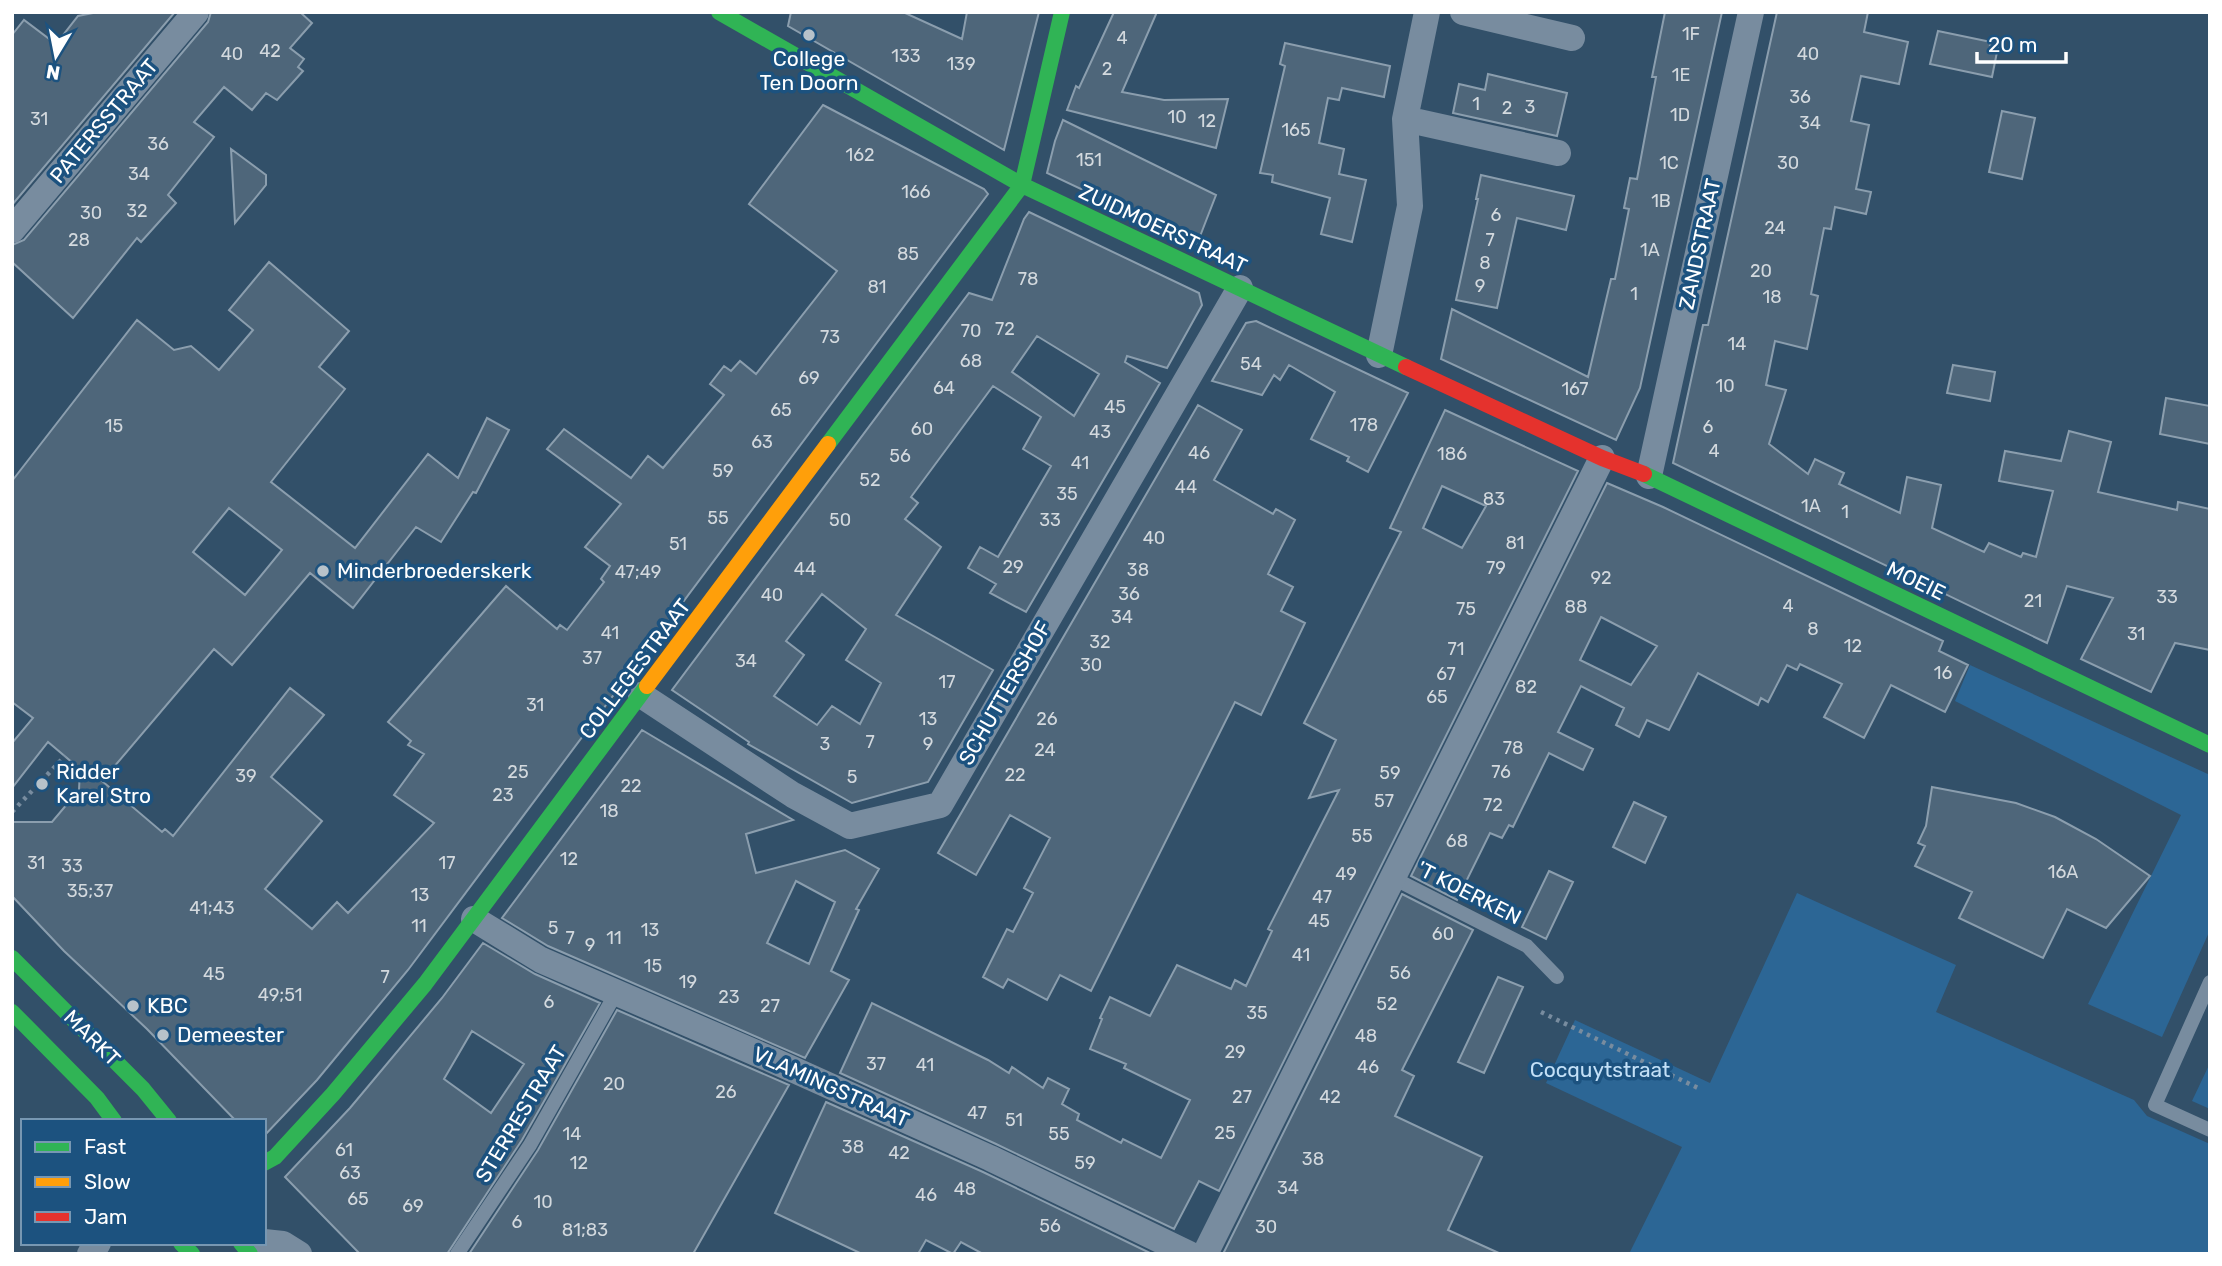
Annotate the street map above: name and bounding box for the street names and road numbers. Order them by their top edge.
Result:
street label: PATERSSTRAAT [44,53,163,188]
street label: ZANDSTRAAT [1673,176,1726,312]
street label: ZUIDMOERSTRAAT [1075,179,1251,278]
street label: MOEIE [1883,556,1950,605]
street label: COLLEGESTRAAT [574,594,695,744]
street label: SCHUTTERSHOF [953,616,1056,769]
street label: 'T KOERKEN [1413,856,1526,930]
street label: MARKT [59,1004,126,1071]
street label: STERRESTRAAT [470,1041,571,1187]
street label: VLAMINGSTRAAT [749,1041,913,1132]

